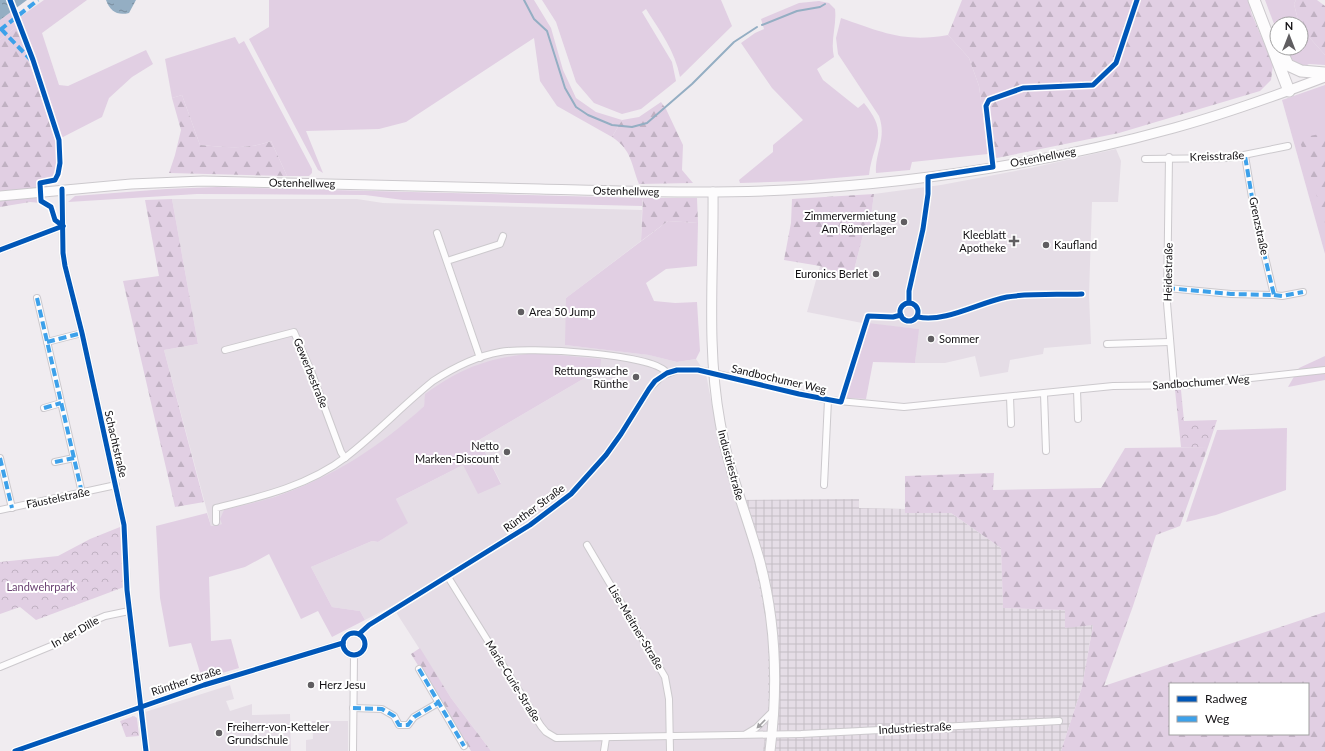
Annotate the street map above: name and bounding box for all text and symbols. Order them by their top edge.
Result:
north arrow [1269,16,1309,56]
text: N [1285,19,1293,32]
street label: Ostenhellweg [1009,144,1077,169]
street label: Kreisstraße [1189,148,1245,163]
street label: Ostenhellweg [269,175,336,190]
street label: Ostenhellweg [593,183,660,198]
street label: Grenzstraße [1247,196,1272,256]
place label: Zimmervermietung Am Römerlager [804,209,896,235]
marker: Zimmervermietung Am Römerlager [899,217,909,227]
place label: Kleeblatt Apotheke [959,228,1006,254]
marker: Kleeblatt Apotheke [1009,236,1019,246]
place label: Kaufland [1054,238,1097,251]
marker: Kaufland [1041,240,1051,250]
street label: Heidestraße [1160,242,1175,302]
place label: Euronics Berlet [795,267,868,280]
marker: Euronics Berlet [871,269,881,279]
place label: Area 50 Jump [529,305,595,318]
marker: Area 50 Jump [516,307,526,317]
place label: Sommer [939,332,979,345]
marker: Sommer [926,334,936,344]
street label: Gewerbestraße [292,336,331,410]
street label: Sandbochumer Weg [730,361,828,396]
place label: Rettungswache Rünthe [554,364,628,390]
marker: Rettungswache Rünthe [631,372,641,382]
street label: Sandbochumer Weg [1152,372,1250,391]
street label: Schachtstraße [102,409,131,479]
street label: Industriestraße [716,428,747,502]
place label: Netto Marken-Discount [415,439,499,465]
marker: Netto Marken-Discount [502,447,512,457]
street label: Rünther Straße [501,481,567,534]
street label: Fäustelstraße [25,484,91,511]
park label: Landwehrpark [6,580,76,593]
street label: Lise-Meitner-Straße [606,582,667,672]
street label: In der Dille [49,613,101,650]
street label: Marie-Curie-Straße [483,638,544,724]
street label: Rünther Straße [149,663,223,698]
place label: Herz Jesu [319,678,366,691]
marker: Herz Jesu [306,680,316,690]
legend [1169,683,1309,735]
text: Radweg [1205,691,1247,706]
text: Weg [1205,711,1229,726]
one-way arrow [756,719,766,729]
street label: Industriestraße [878,719,952,736]
place label: Freiherr-von-Ketteler Grundschule [227,720,329,746]
marker: Freiherr-von-Ketteler Grundschule [214,728,224,738]

